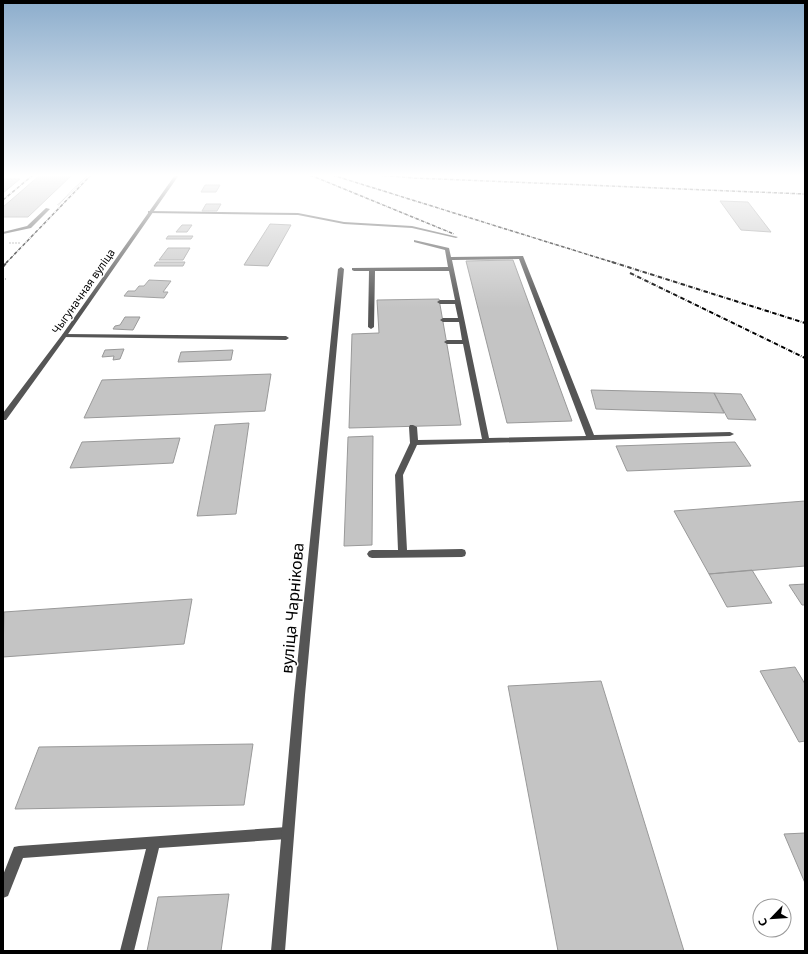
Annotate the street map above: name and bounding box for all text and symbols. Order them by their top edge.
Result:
street label: Чыгуначная вуліца [48,245,118,337]
street label: вуліца Чарнікова [275,542,309,674]
north arrow [752,898,792,938]
text: С [754,916,771,929]

